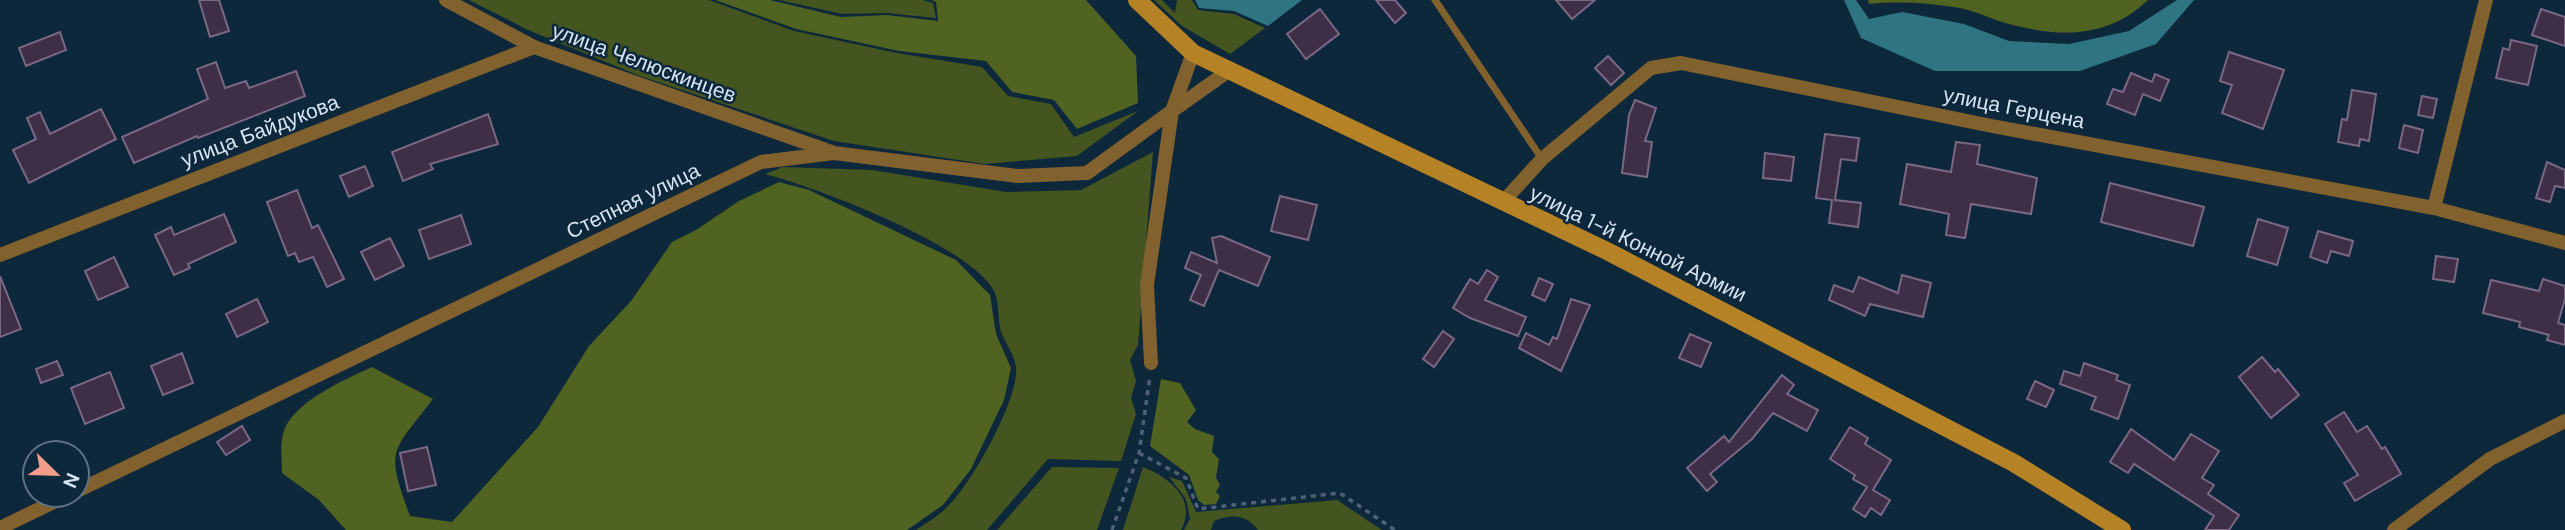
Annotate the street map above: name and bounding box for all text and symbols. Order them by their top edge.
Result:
street label: улица Челюскинцев [548,17,740,109]
street label: улица Герцена [1941,81,2087,135]
street label: улица Байдукова [177,88,343,174]
street label: Степная улица [561,156,705,245]
street label: улица 1-й Конной Армии [1525,179,1751,309]
north arrow [21,439,91,509]
text: N [57,469,85,492]

